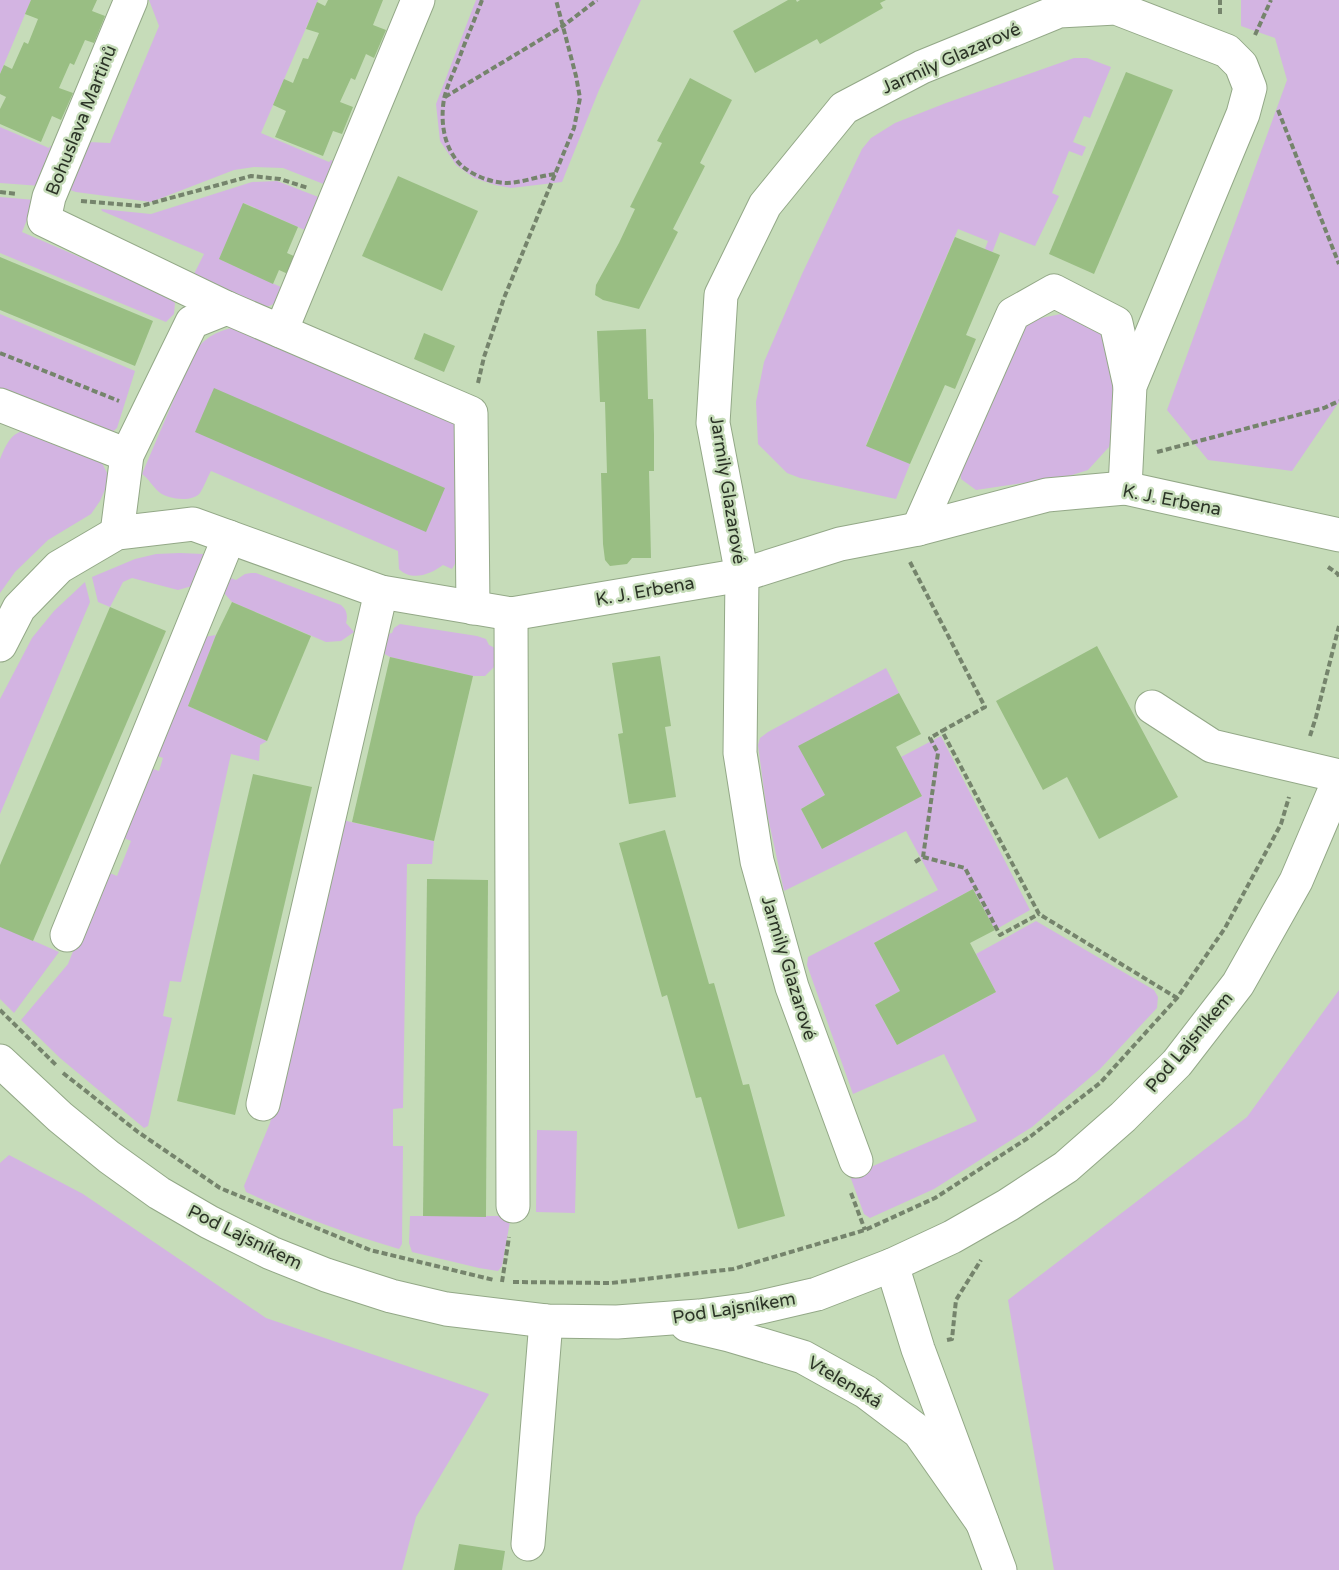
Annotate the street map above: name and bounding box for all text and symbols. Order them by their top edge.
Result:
street label: Jarmily Glazarové [878,18,1024,98]
street label: Bohuslava Martinů [41,42,121,198]
street label: Jarmily Glazarové [705,414,751,566]
street label: K. J. Erbena [1121,480,1223,520]
street label: K. J. Erbena [594,571,696,611]
street label: Jarmily Glazarové [757,893,821,1043]
street label: Pod Lajsníkem [1141,987,1237,1097]
street label: Pod Lajsníkem [184,1200,306,1274]
street label: Pod Lajsníkem [671,1287,797,1329]
street label: Vtelenská [804,1351,886,1413]

